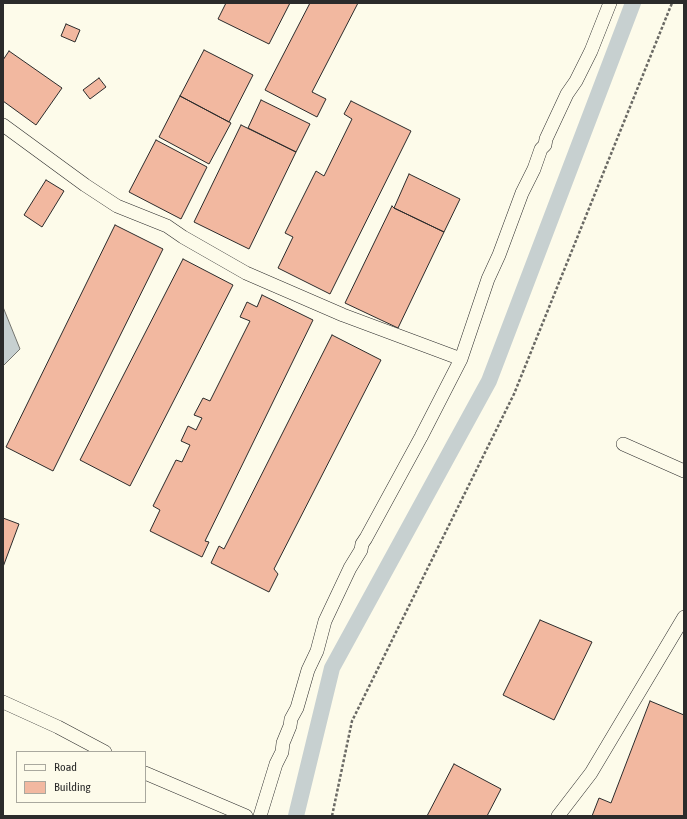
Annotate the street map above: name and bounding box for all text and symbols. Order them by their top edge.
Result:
legend [16,751,146,803]
text: Road [54,760,77,774]
text: Building [54,780,91,794]

